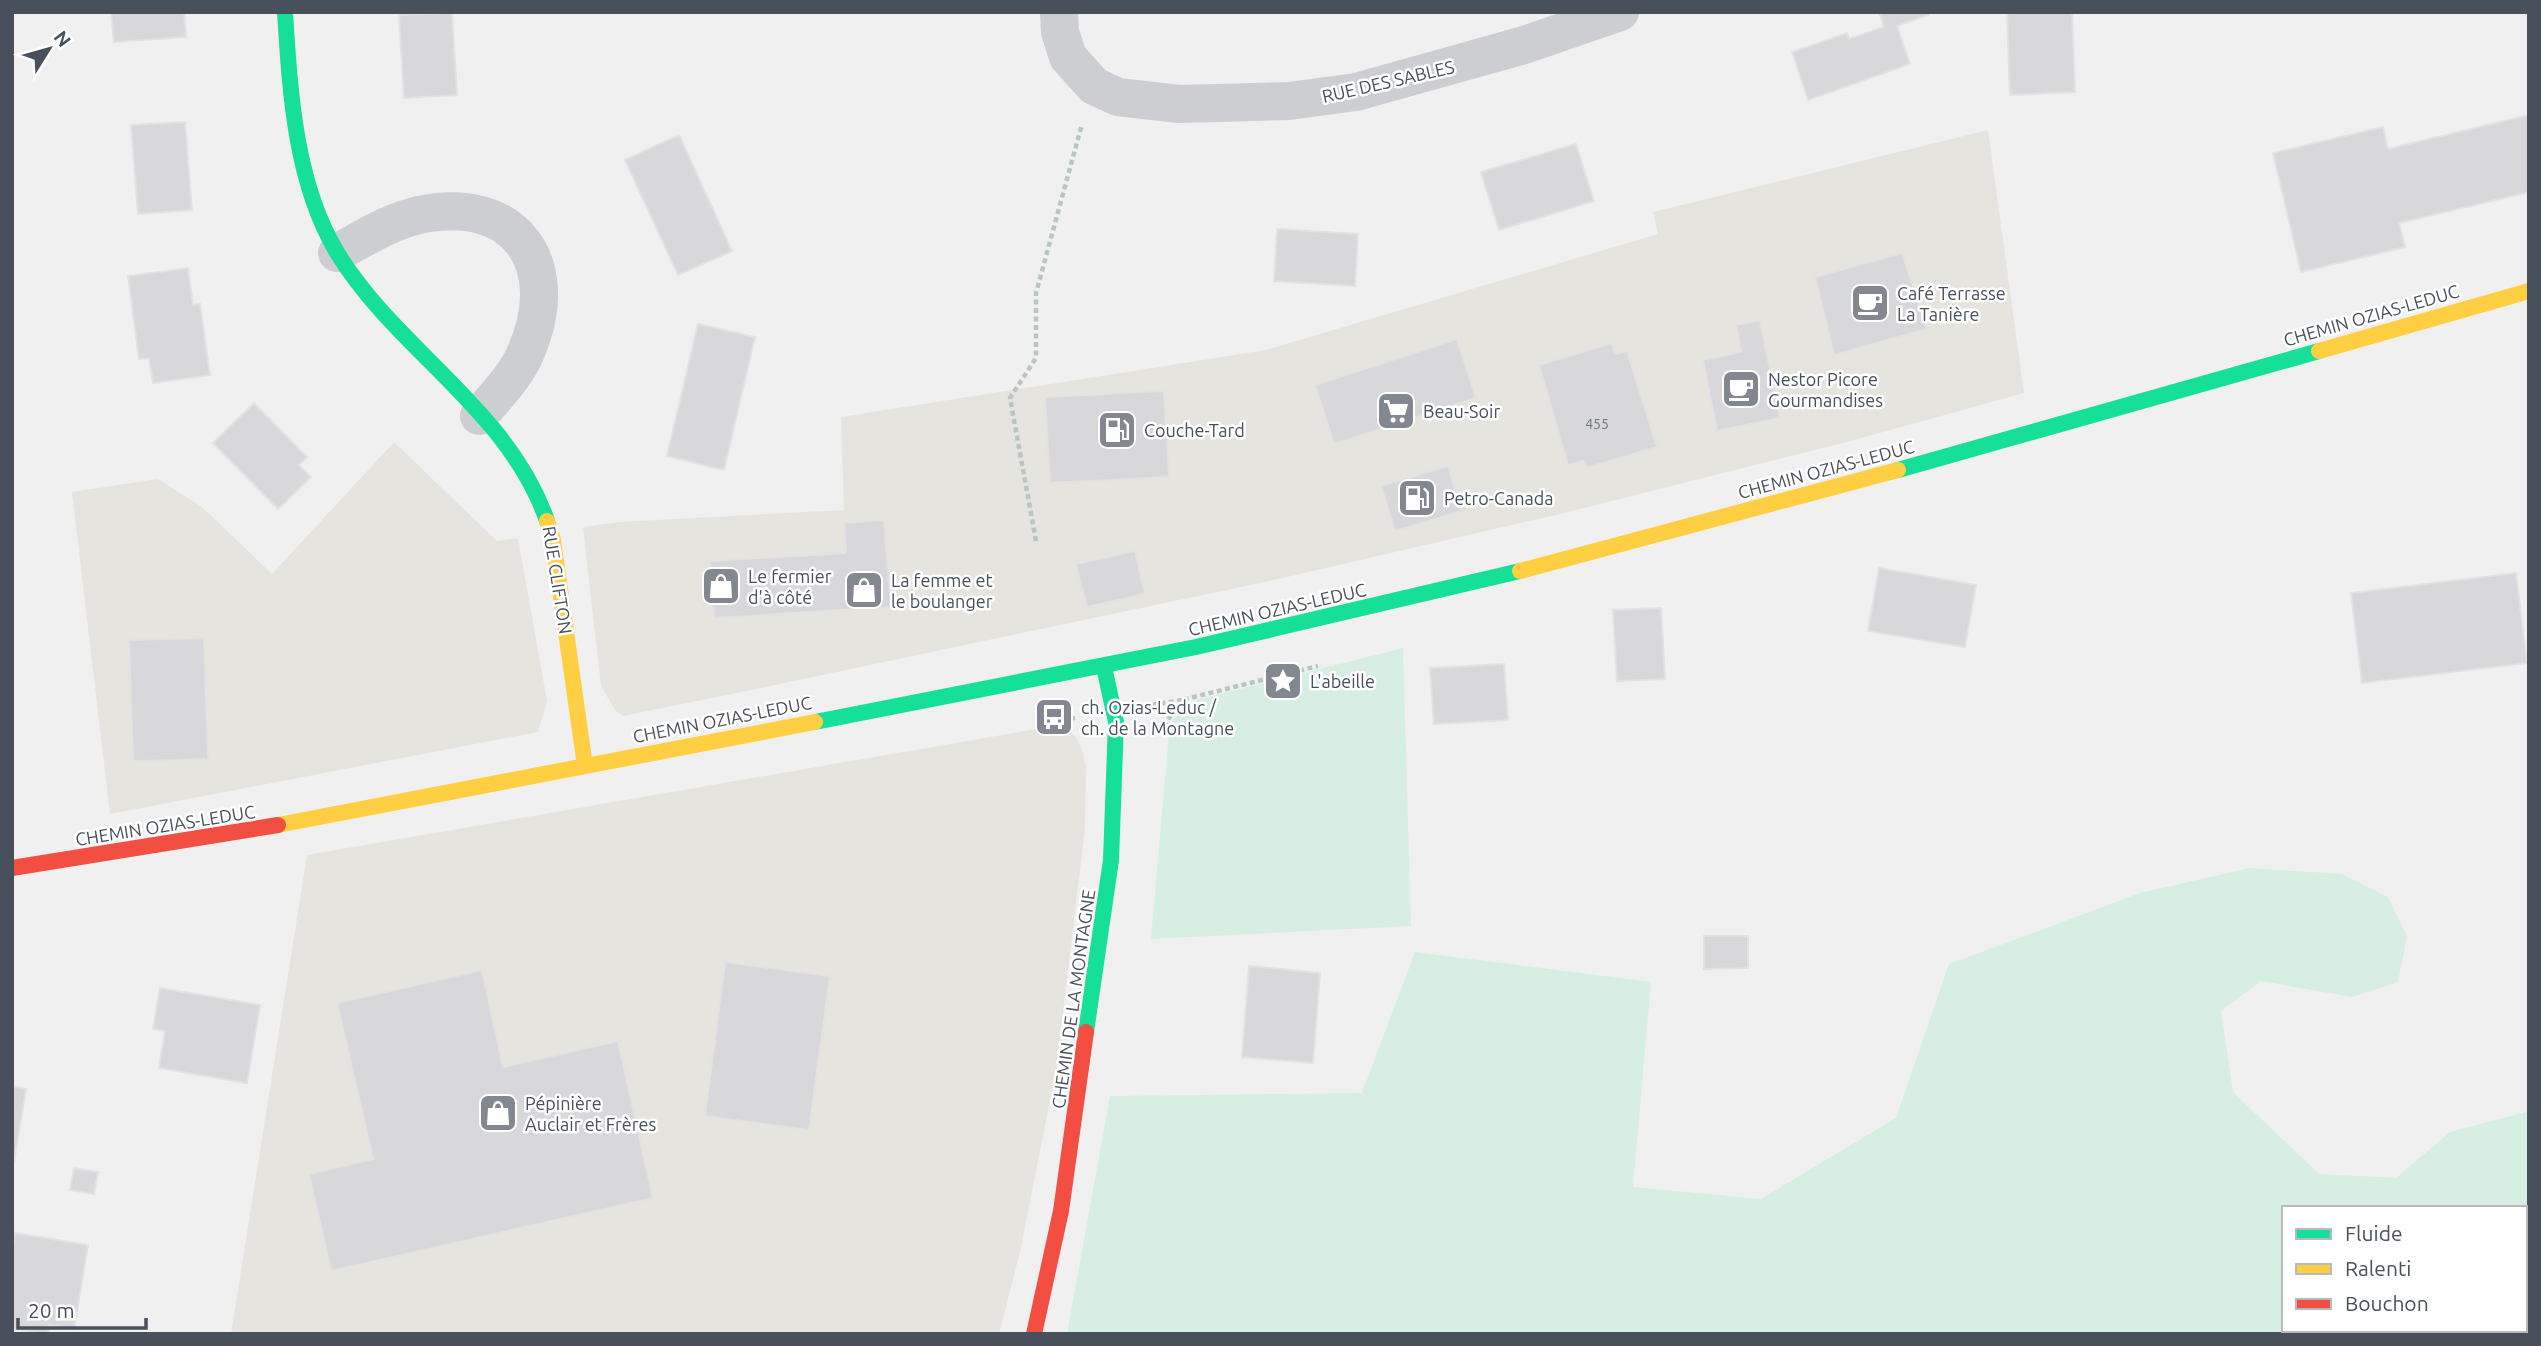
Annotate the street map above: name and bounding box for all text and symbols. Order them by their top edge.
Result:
north arrow [14,14,84,84]
text: N [50,26,76,51]
street label: RUE DES SABLES [1320,56,1456,106]
street label: CHEMIN OZIAS-LEDUC [2281,280,2461,350]
cafe icon: Café Terrasse La Tanière [1849,282,1891,324]
place label: Café Terrasse La Tanière [1897,283,2006,324]
cafe icon: Nestor Picore Gourmandises [1720,368,1762,410]
place label: Nestor Picore Gourmandises [1768,369,1883,410]
supermarket icon: Beau-Soir [1375,390,1417,432]
place label: Beau-Soir [1423,401,1500,421]
fuel station icon: Couche-Tard [1096,409,1138,451]
house number: 455 [1585,416,1609,432]
place label: Couche-Tard [1144,420,1245,440]
street label: CHEMIN OZIAS-LEDUC [1736,436,1916,502]
fuel station icon: Petro-Canada [1396,477,1438,519]
place label: Petro-Canada [1444,488,1554,508]
street label: RUE CLIFTON [540,525,576,635]
shop icon: Le fermier d'à côté [700,565,742,607]
place label: Le fermier d'à côté [748,566,832,607]
shop icon: La femme et le boulanger [843,569,885,611]
place label: La femme et le boulanger [891,570,993,611]
street label: CHEMIN OZIAS-LEDUC [1186,579,1368,639]
place icon: L'abeille [1262,660,1304,702]
place label: L'abeille [1310,671,1375,691]
street label: CHEMIN OZIAS-LEDUC [631,692,813,746]
bus stop icon: ch. Ozias-Leduc / ch. de la Montagne [1033,696,1075,738]
place label: ch. Ozias-Leduc / ch. de la Montagne [1081,697,1234,738]
street label: CHEMIN OZIAS-LEDUC [74,801,256,849]
street label: CHEMIN DE LA MONTAGNE [1048,888,1098,1110]
shop icon: Pépinière Auclair et Frères [477,1092,519,1134]
place label: Pépinière Auclair et Frères [525,1093,656,1134]
legend [2282,1206,2527,1332]
text: Fluide [2345,1221,2403,1245]
text: Ralenti [2345,1256,2411,1280]
scale bar [18,1286,145,1330]
text: Bouchon [2345,1291,2429,1315]
text: 20 m [28,1298,75,1322]

